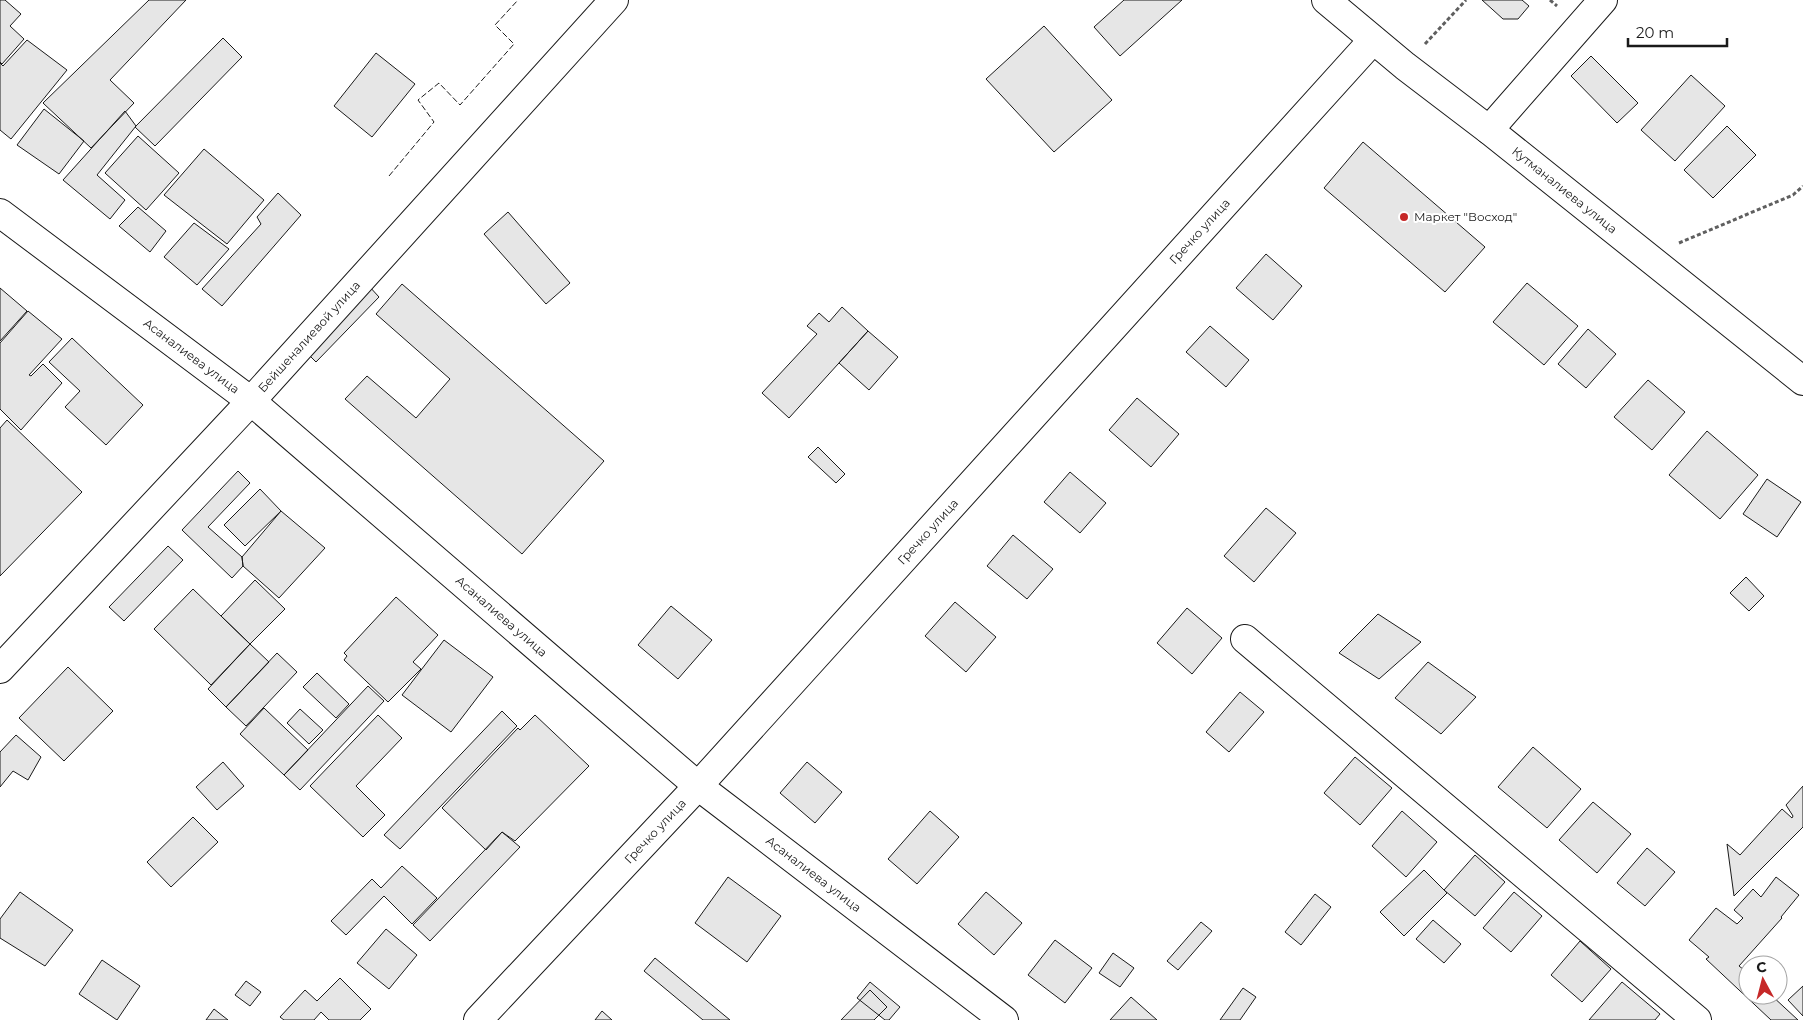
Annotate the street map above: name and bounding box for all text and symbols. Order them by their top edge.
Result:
scale bar [1628,15,1727,47]
text: 20 m [1636,23,1674,42]
street label: Кутманалиева улица [1509,143,1620,236]
street label: Гречко улица [1166,195,1233,267]
place label: Маркет "Восход" [1414,209,1517,224]
marker: Маркет "Восход" [1398,211,1410,223]
street label: Бейшеналиевой улица [255,277,363,395]
street label: Асаналиева улица [141,315,243,397]
street label: Гречко улица [894,496,961,567]
street label: Асаналиева улица [453,573,551,660]
street label: Гречко улица [621,795,689,866]
street label: Асаналиева улица [763,833,864,915]
north arrow [1738,955,1788,1005]
text: С [1755,958,1768,977]

